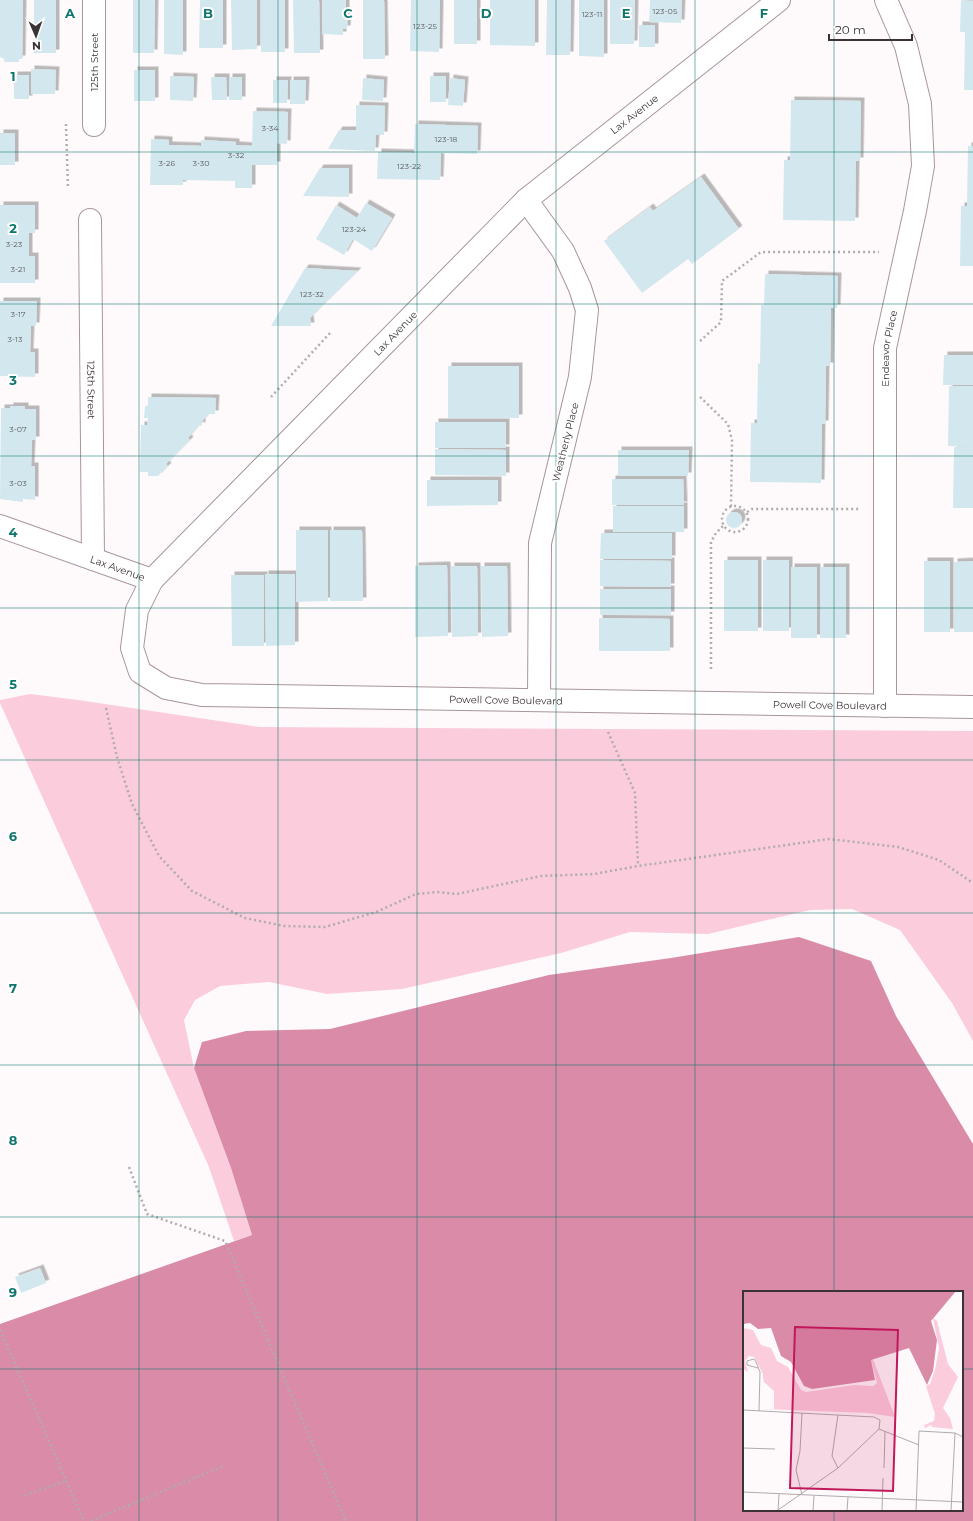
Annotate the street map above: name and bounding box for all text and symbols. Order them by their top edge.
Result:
text: A [64,5,76,21]
text: B [203,5,213,21]
text: C [343,5,353,21]
text: D [481,5,492,21]
text: E [622,5,631,21]
text: F [760,5,768,21]
house number: 123-05 [653,6,678,16]
house number: 123-11 [582,9,602,19]
north arrow [16,16,56,56]
scale bar [829,16,912,42]
house number: 123-25 [413,21,437,31]
text: 20 m [835,22,866,37]
street label: 125th Street [88,33,101,91]
text: N [32,39,41,53]
text: 1 [10,68,16,84]
street label: Lax Avenue [608,92,661,137]
house number: 3-34 [261,123,279,133]
house number: 123-18 [435,134,457,144]
house number: 3-32 [228,150,245,160]
house number: 3-26 [159,158,176,168]
house number: 3-30 [192,158,210,168]
house number: 123-22 [397,161,421,171]
text: 2 [9,220,17,236]
house number: 123-24 [342,224,367,234]
house number: 3-23 [6,239,23,249]
house number: 3-21 [11,264,25,274]
house number: 123-32 [300,289,324,299]
street label: Lax Avenue [371,308,420,359]
house number: 3-17 [10,309,26,319]
street label: Endeavor Place [879,309,900,387]
house number: 3-13 [8,334,23,344]
street label: 125th Street [84,361,98,419]
text: 3 [8,372,17,388]
street label: Weatherly Place [549,401,582,483]
house number: 3-07 [9,424,27,434]
house number: 3-03 [9,478,27,488]
text: 4 [9,524,18,540]
street label: Lax Avenue [88,553,147,584]
text: 5 [9,676,17,692]
street label: Powell Cove Boulevard [449,693,563,708]
street label: Powell Cove Boulevard [773,698,887,713]
text: 6 [9,828,18,844]
text: 7 [9,980,17,996]
text: 8 [9,1132,18,1148]
text: 9 [9,1284,17,1300]
inset map [743,1291,963,1511]

